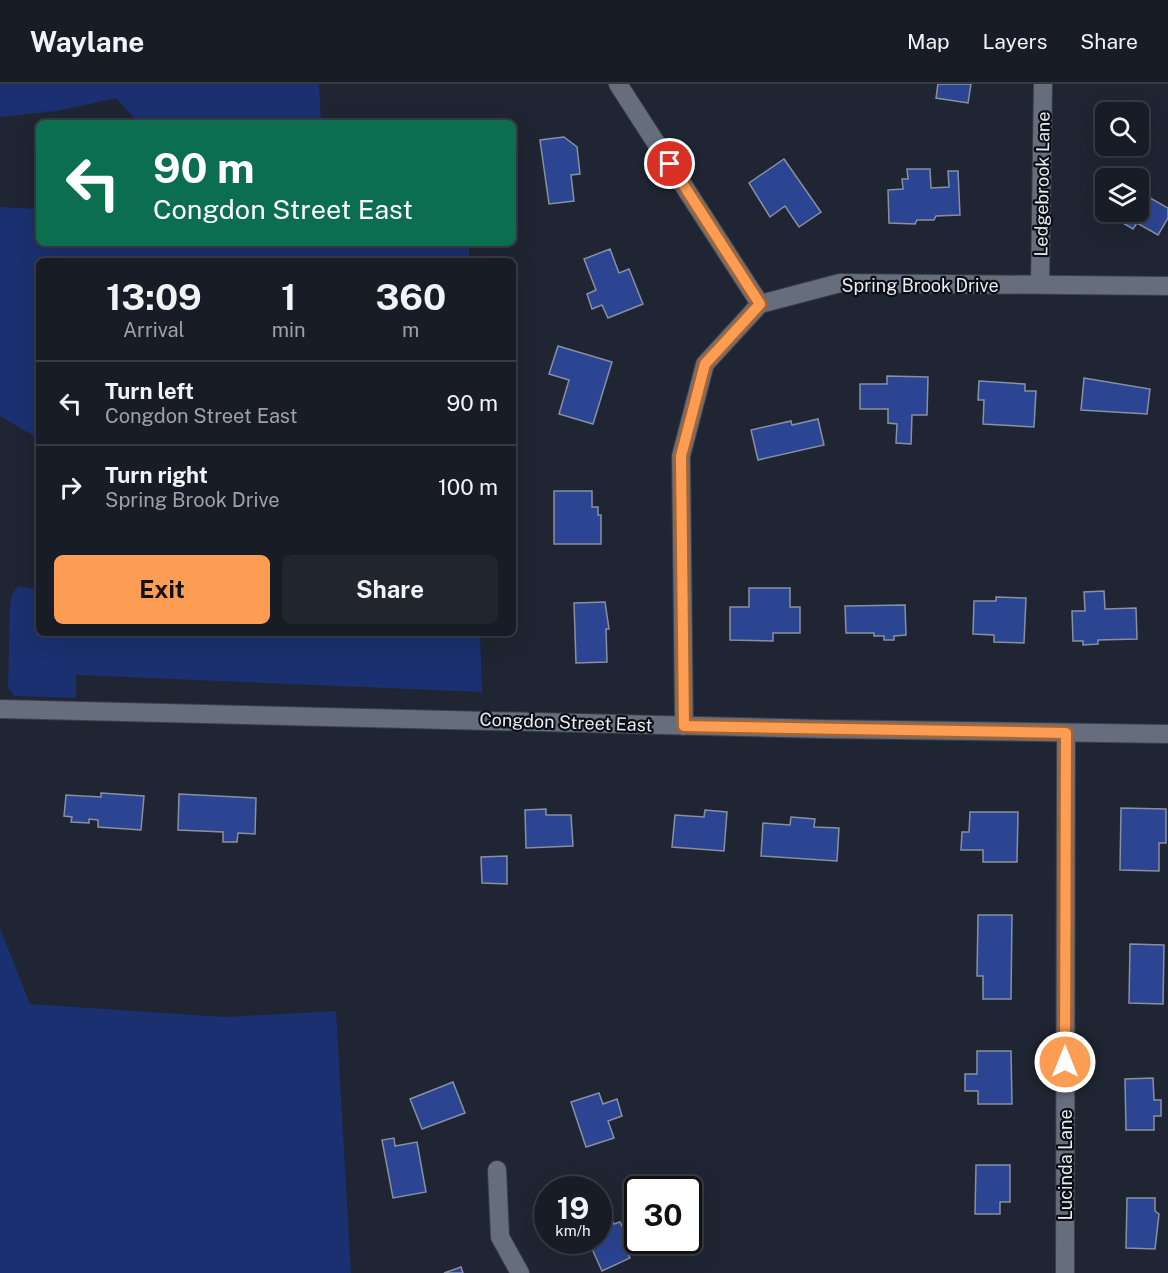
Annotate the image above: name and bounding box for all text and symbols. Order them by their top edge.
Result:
text: Waylane [30,25,144,58]
text: Map [907,29,950,54]
text: Layers [983,29,1047,54]
text: Share [1080,29,1138,54]
map controls [1095,102,1149,222]
button: search [1095,102,1149,156]
street label: Ledgebrook Lane [1030,111,1054,257]
pin [644,138,695,189]
text: 90 m [153,143,255,192]
icon: left [54,144,132,222]
icon: arrive [653,147,686,180]
button: layers [1095,168,1149,222]
text: Congdon Street East [153,193,413,225]
street label: Spring Brook Drive [841,275,999,296]
text: 13:09 [106,276,202,318]
text: 1 [281,276,296,318]
text: 360 [375,276,446,318]
text: Arrival [123,318,185,342]
text: min [272,318,306,342]
text: m [402,318,419,342]
text: Turn left [105,378,194,404]
icon: left [54,387,87,420]
text: 90 m [447,390,498,416]
text: Congdon Street East [105,404,298,428]
text: Turn right [105,462,208,488]
icon: right [54,471,87,504]
text: 100 m [438,474,498,500]
text: Spring Brook Drive [105,488,280,512]
button: Exit [54,555,270,624]
button: Share [282,555,498,624]
street label: Congdon Street East [479,708,653,736]
position arrow [1033,1030,1097,1094]
street label: Lucinda Lane [1055,1109,1076,1221]
speed limit sign: 30 [624,1176,702,1254]
text: 19 [557,1190,589,1226]
text: km/h [555,1222,591,1239]

